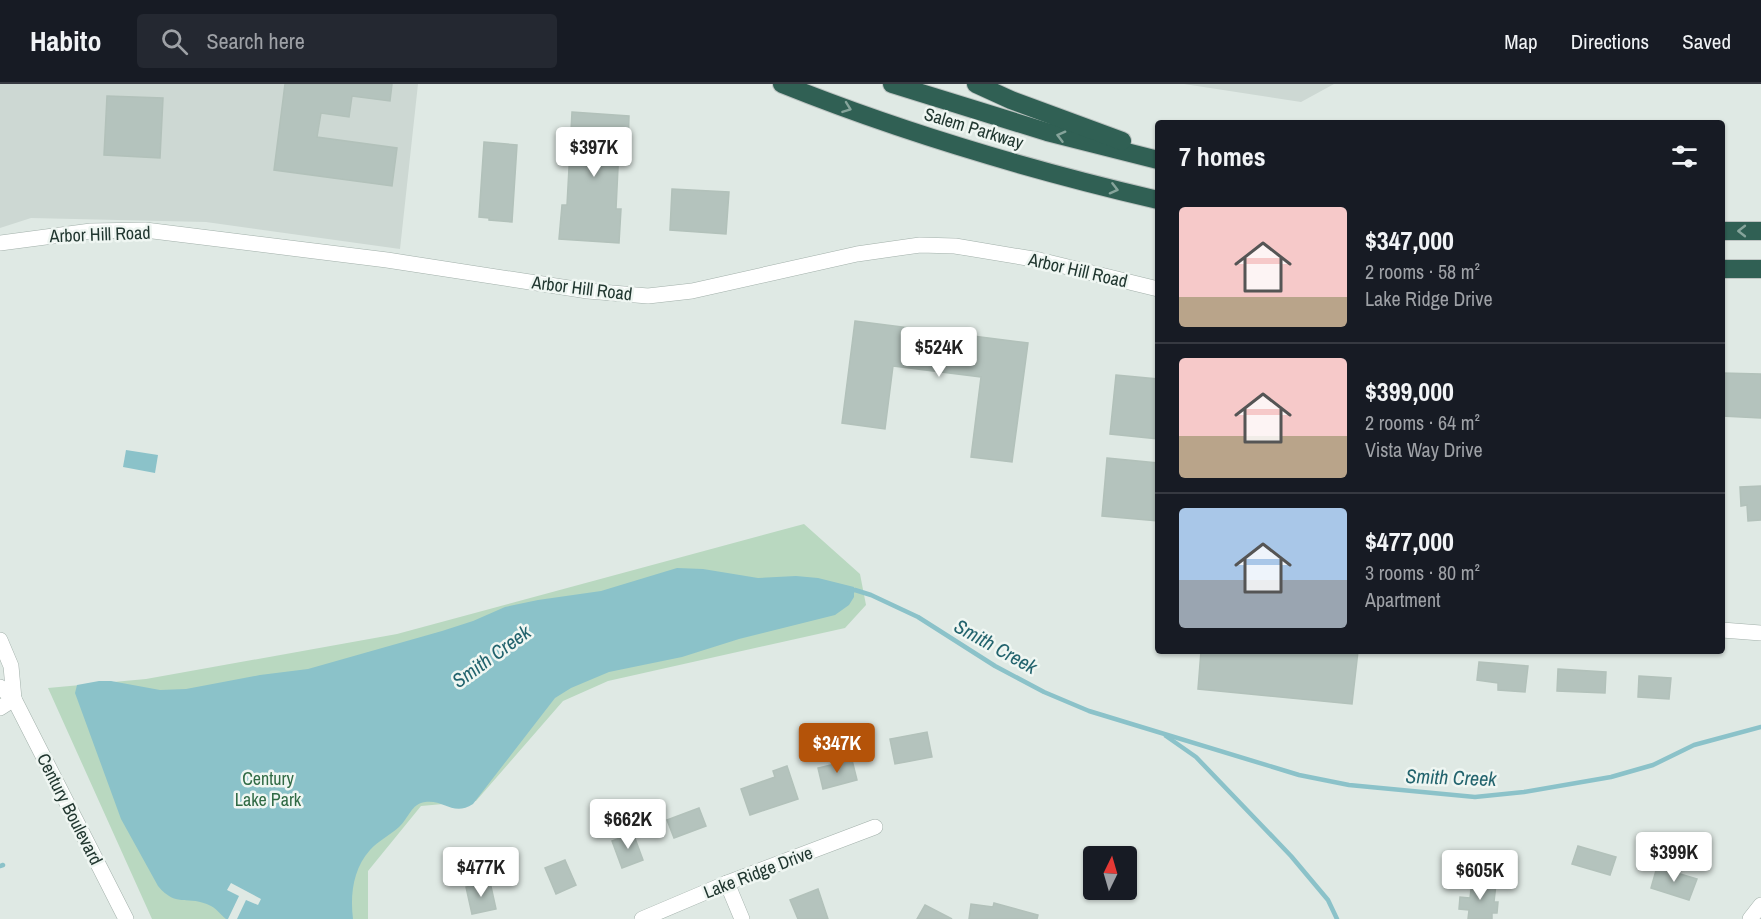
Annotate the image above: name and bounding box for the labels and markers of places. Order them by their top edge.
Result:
pin: $397K [552,127,636,178]
pin: $524K [897,327,981,378]
pin: $347K [795,723,879,774]
pin: $662K [586,799,670,850]
pin: $399K [1632,832,1716,883]
pin: $477K [439,847,523,898]
pin: $605K [1438,850,1522,901]

